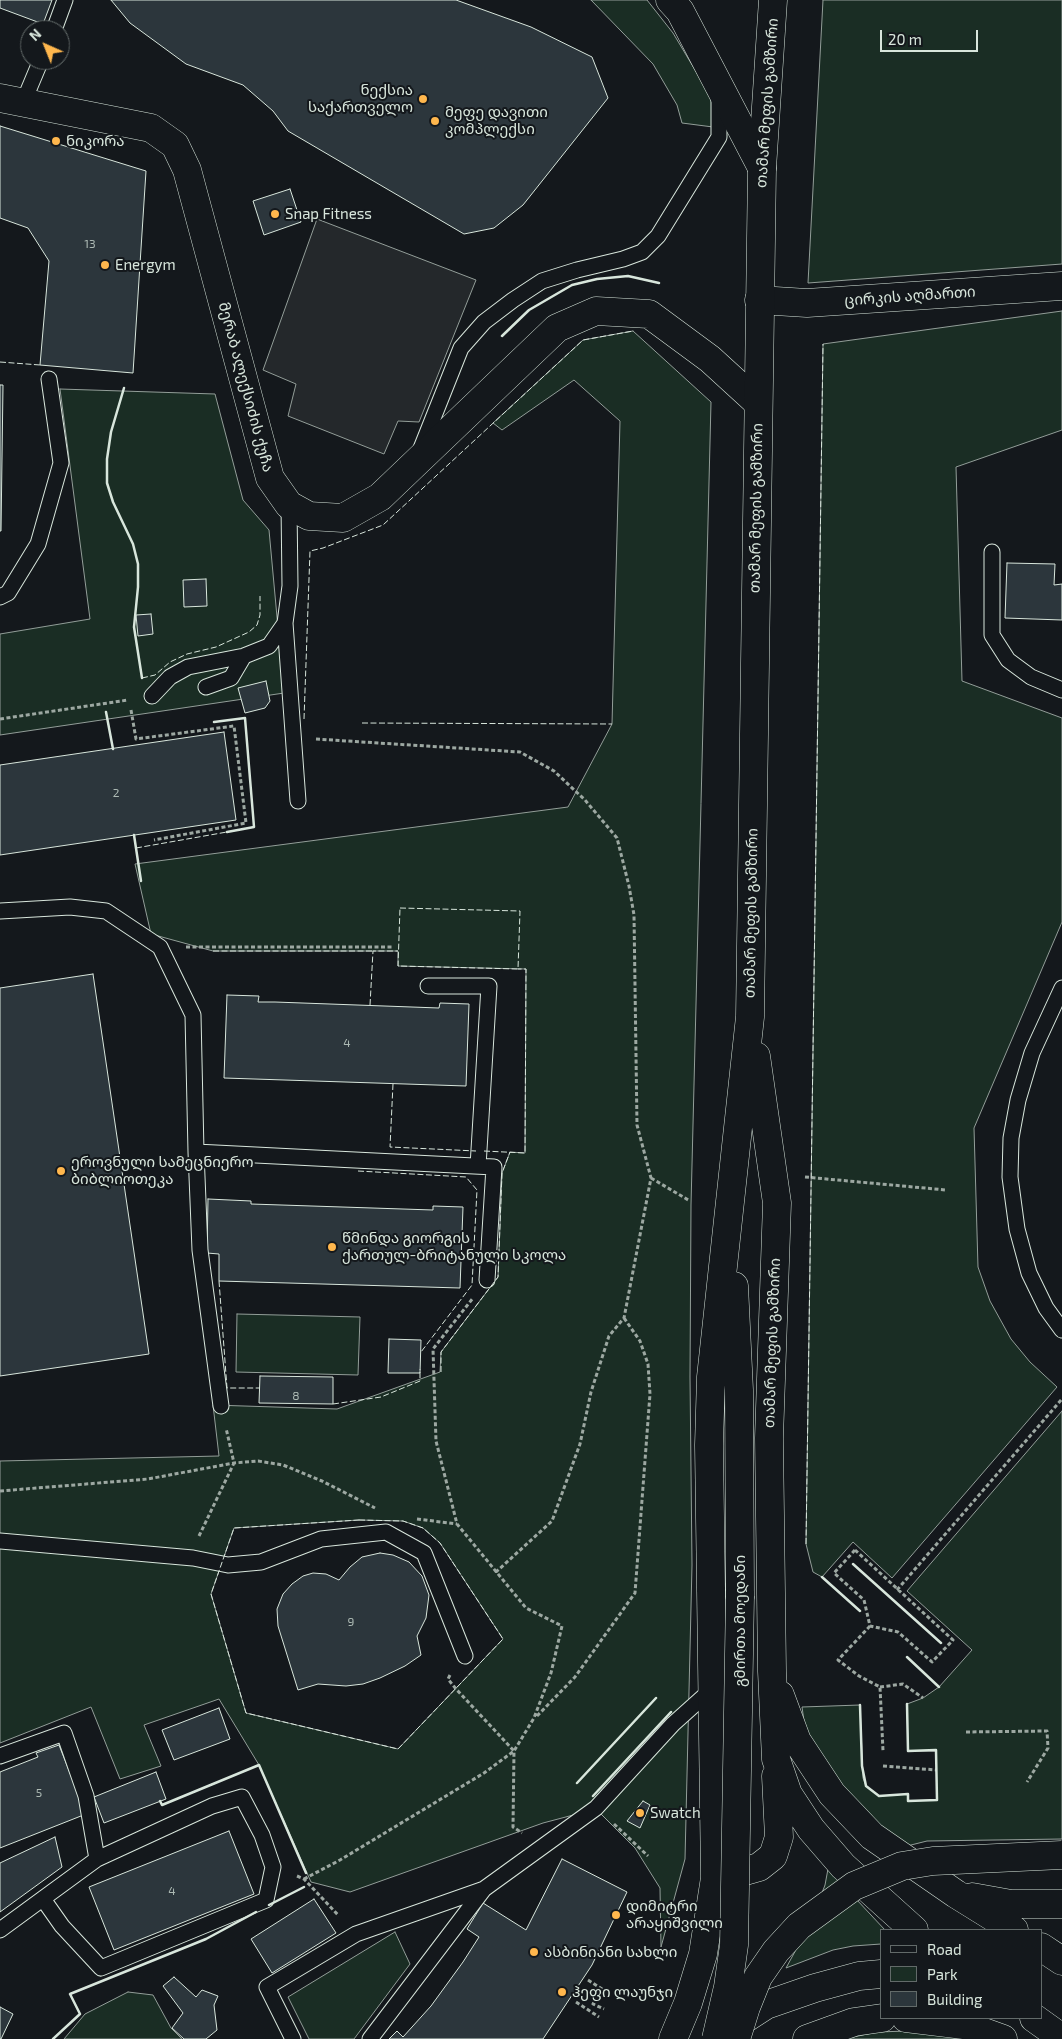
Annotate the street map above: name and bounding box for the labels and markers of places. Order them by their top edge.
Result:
place label: ნექსია საქართველო [308,81,413,116]
marker: ნექსია საქართველო [417,93,429,105]
place label: მეფე დავითი კომპლექსი [445,103,548,138]
marker: მეფე დავითი კომპლექსი [429,115,441,127]
place label: ნიკორა [66,132,124,150]
marker: ნიკორა [50,135,62,147]
place label: Snap Fitness [285,205,372,223]
marker: Snap Fitness [269,208,281,220]
place label: Energym [115,256,176,274]
marker: Energym [99,259,111,271]
place label: ეროვნული სამეცნიერო ბიბლიოთეკა [71,1153,254,1188]
marker: ეროვნული სამეცნიერო ბიბლიოთეკა [55,1165,67,1177]
place label: წმინდა გიორგის ქართულ-ბრიტანული სკოლა [342,1229,566,1264]
marker: წმინდა გიორგის ქართულ-ბრიტანული სკოლა [326,1241,338,1253]
place label: Swatch [650,1804,701,1822]
marker: Swatch [634,1807,646,1819]
place label: დიმიტრი არაყიშვილი [626,1897,723,1932]
marker: დიმიტრი არაყიშვილი [610,1909,622,1921]
place label: ასბინიანი სახლი [544,1943,677,1961]
marker: ასბინიანი სახლი [528,1946,540,1958]
place label: ჰეფი ლაუნჯი [572,1983,673,2001]
marker: ჰეფი ლაუნჯი [556,1986,568,1998]

